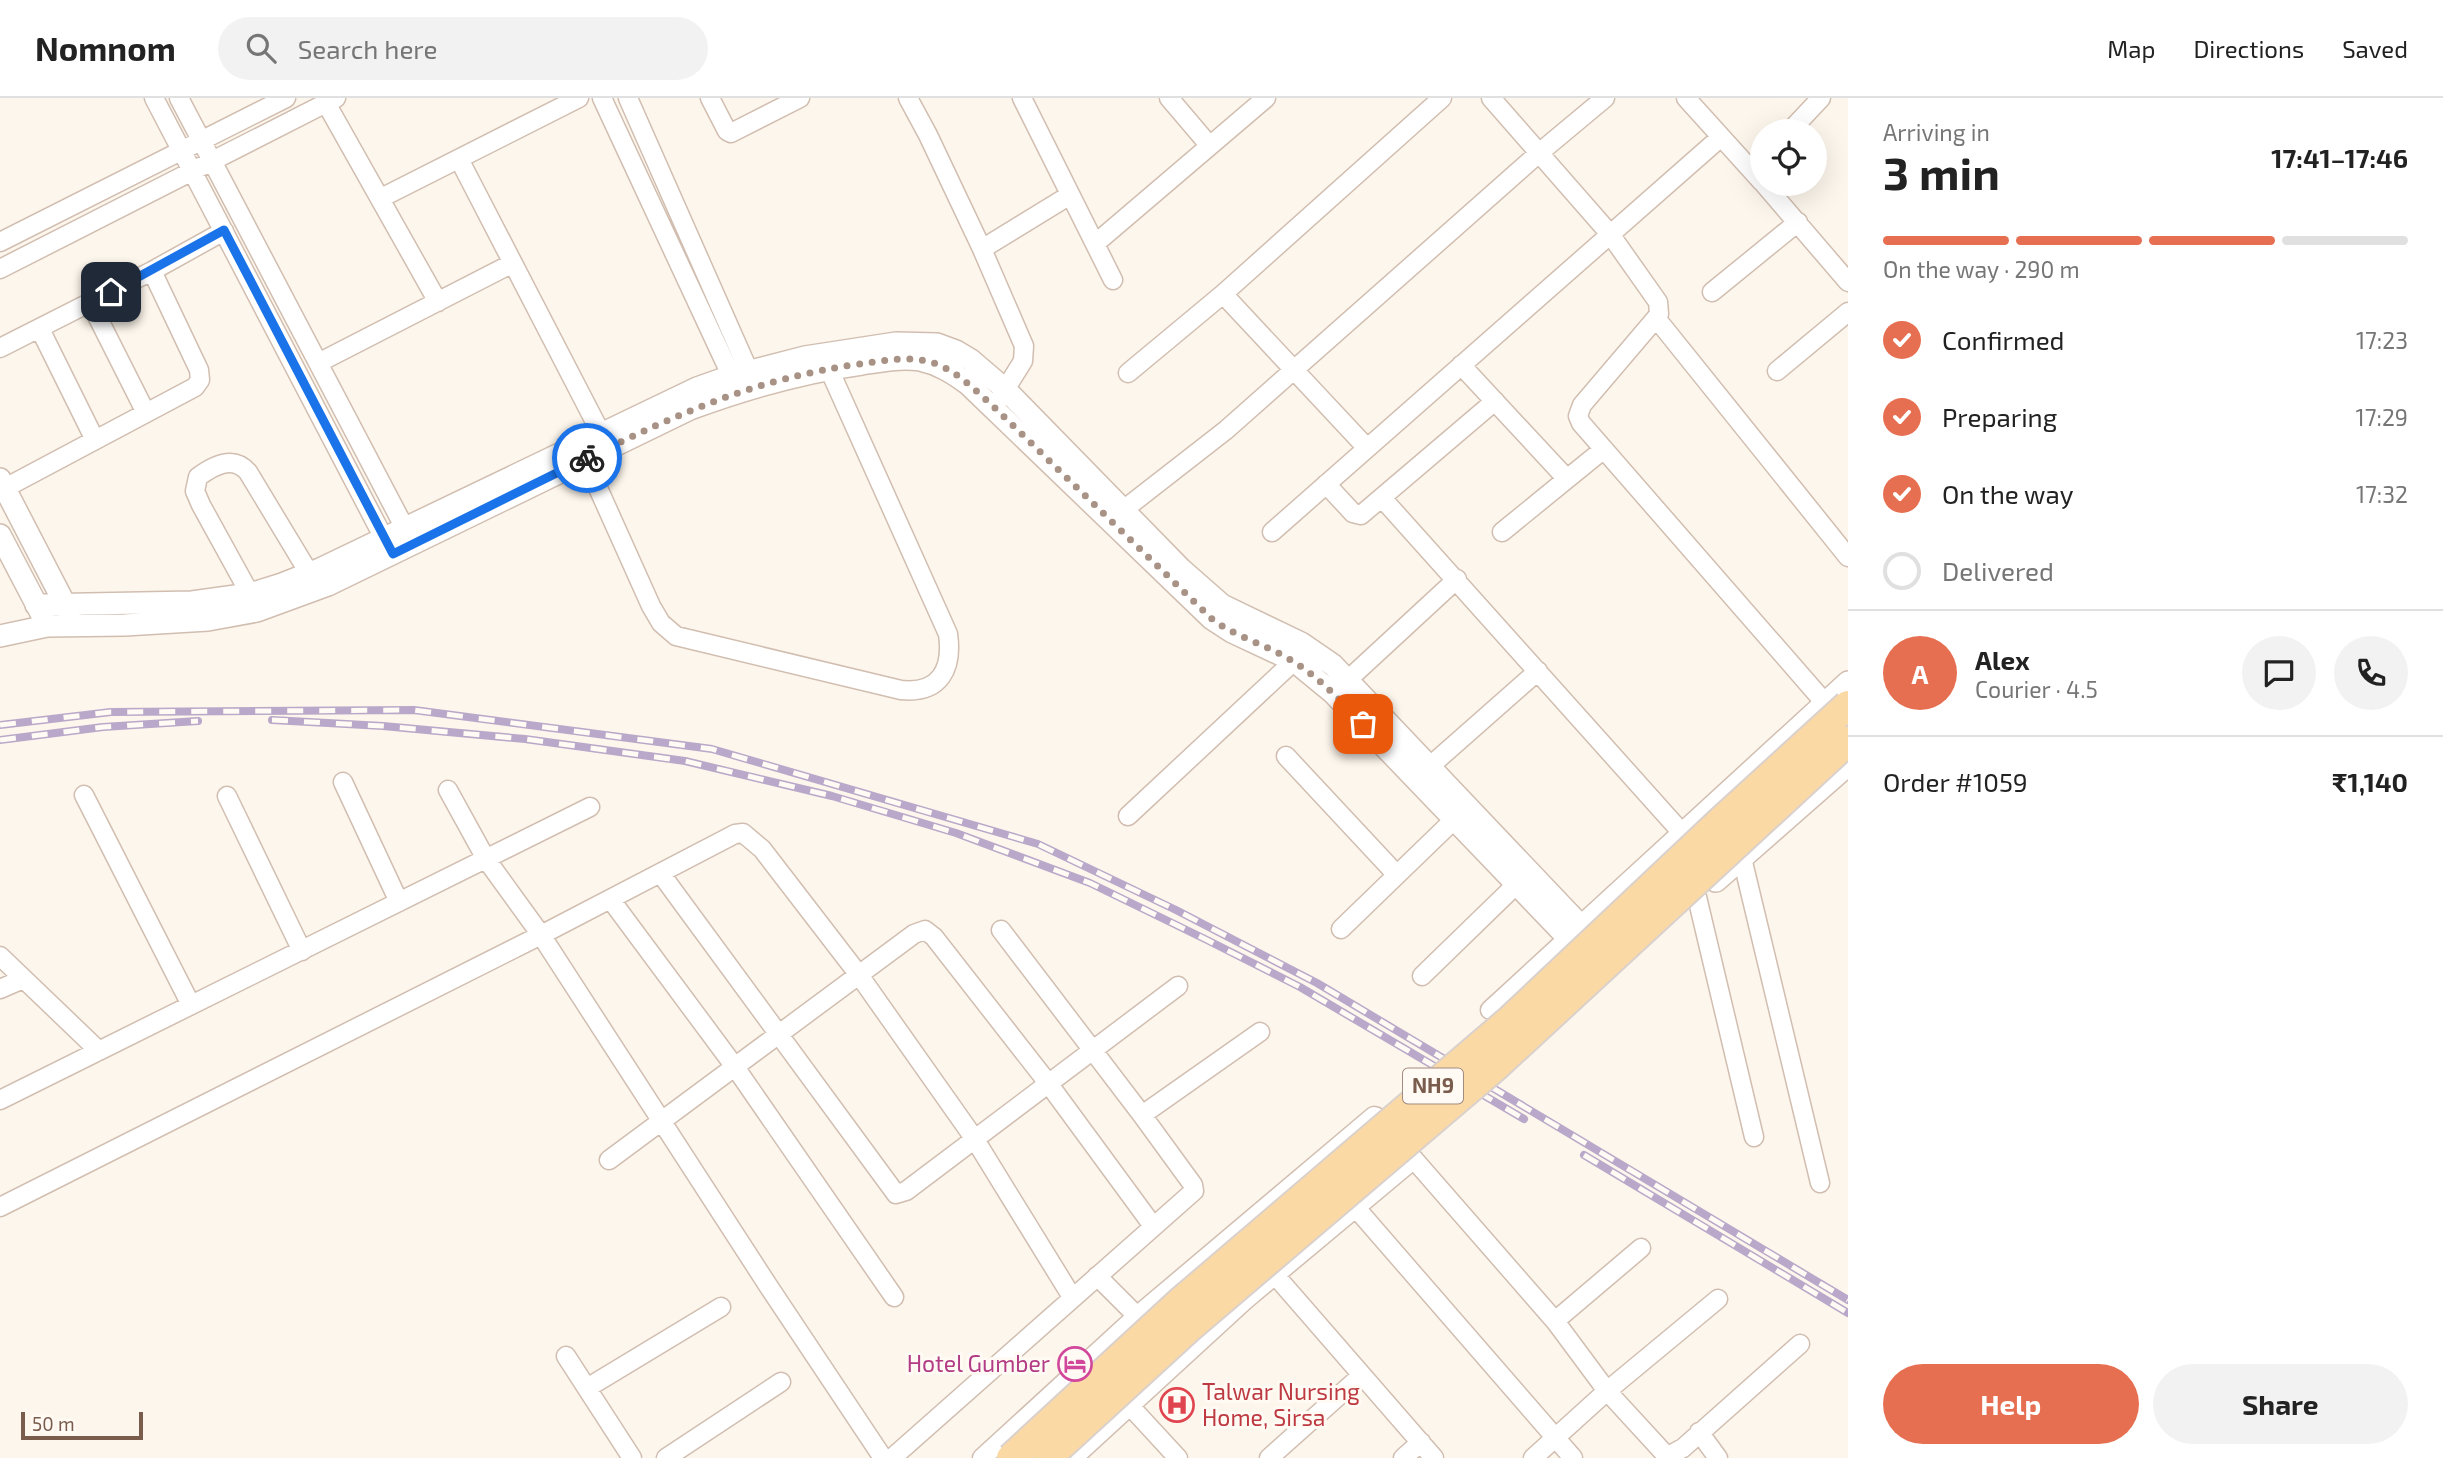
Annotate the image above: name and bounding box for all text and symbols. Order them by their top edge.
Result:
search box [218,17,708,80]
text: Nomnom [35,28,176,68]
icon: search [242,29,280,67]
text: Search here [298,33,437,64]
text: Map [2107,34,2155,63]
text: Directions [2193,34,2304,63]
text: Saved [2342,34,2408,63]
text: Arriving in [1883,118,1990,146]
map controls [1750,119,1827,196]
button: locate [1750,119,1827,196]
text: 17:41–17:46 [2271,142,2408,173]
text: 3 min [1883,144,2000,199]
text: On the way · 290 m [1883,255,2080,283]
pin [81,262,141,322]
icon: home [92,273,130,311]
icon: check [1883,321,1921,359]
text: Confirmed [1942,324,2065,355]
text: 17:23 [2356,326,2408,354]
icon: check [1883,398,1921,436]
text: Preparing [1942,401,2057,432]
text: 17:29 [2356,403,2408,431]
courier [552,423,622,493]
icon: bike [568,439,606,477]
icon: check [1883,475,1921,513]
text: On the way [1942,478,2073,509]
text: 17:32 [2356,480,2408,508]
text: Delivered [1942,555,2054,586]
button: chat [2242,636,2316,710]
button: phone [2334,636,2408,710]
text: Alex [1975,644,2030,675]
text: A [1912,658,1928,689]
text: Courier · 4.5 [1975,675,2098,703]
pin [1333,694,1393,754]
icon: bag [1344,705,1382,743]
text: Order #1059 [1883,766,2028,797]
text: ₹1,140 [2332,766,2408,797]
road number: NH9 [1403,1068,1463,1104]
hotel icon: Hotel Gumber [1056,1345,1094,1383]
place label: Hotel Gumber [907,1349,1050,1377]
button: Help [1883,1364,2139,1444]
button: Share [2153,1364,2408,1444]
place label: Talwar Nursing Home, Sirsa [1202,1377,1360,1431]
hospital icon: Talwar Nursing Home, Sirsa [1158,1386,1196,1424]
scale bar [21,1409,144,1441]
text: 50 m [32,1412,75,1435]

